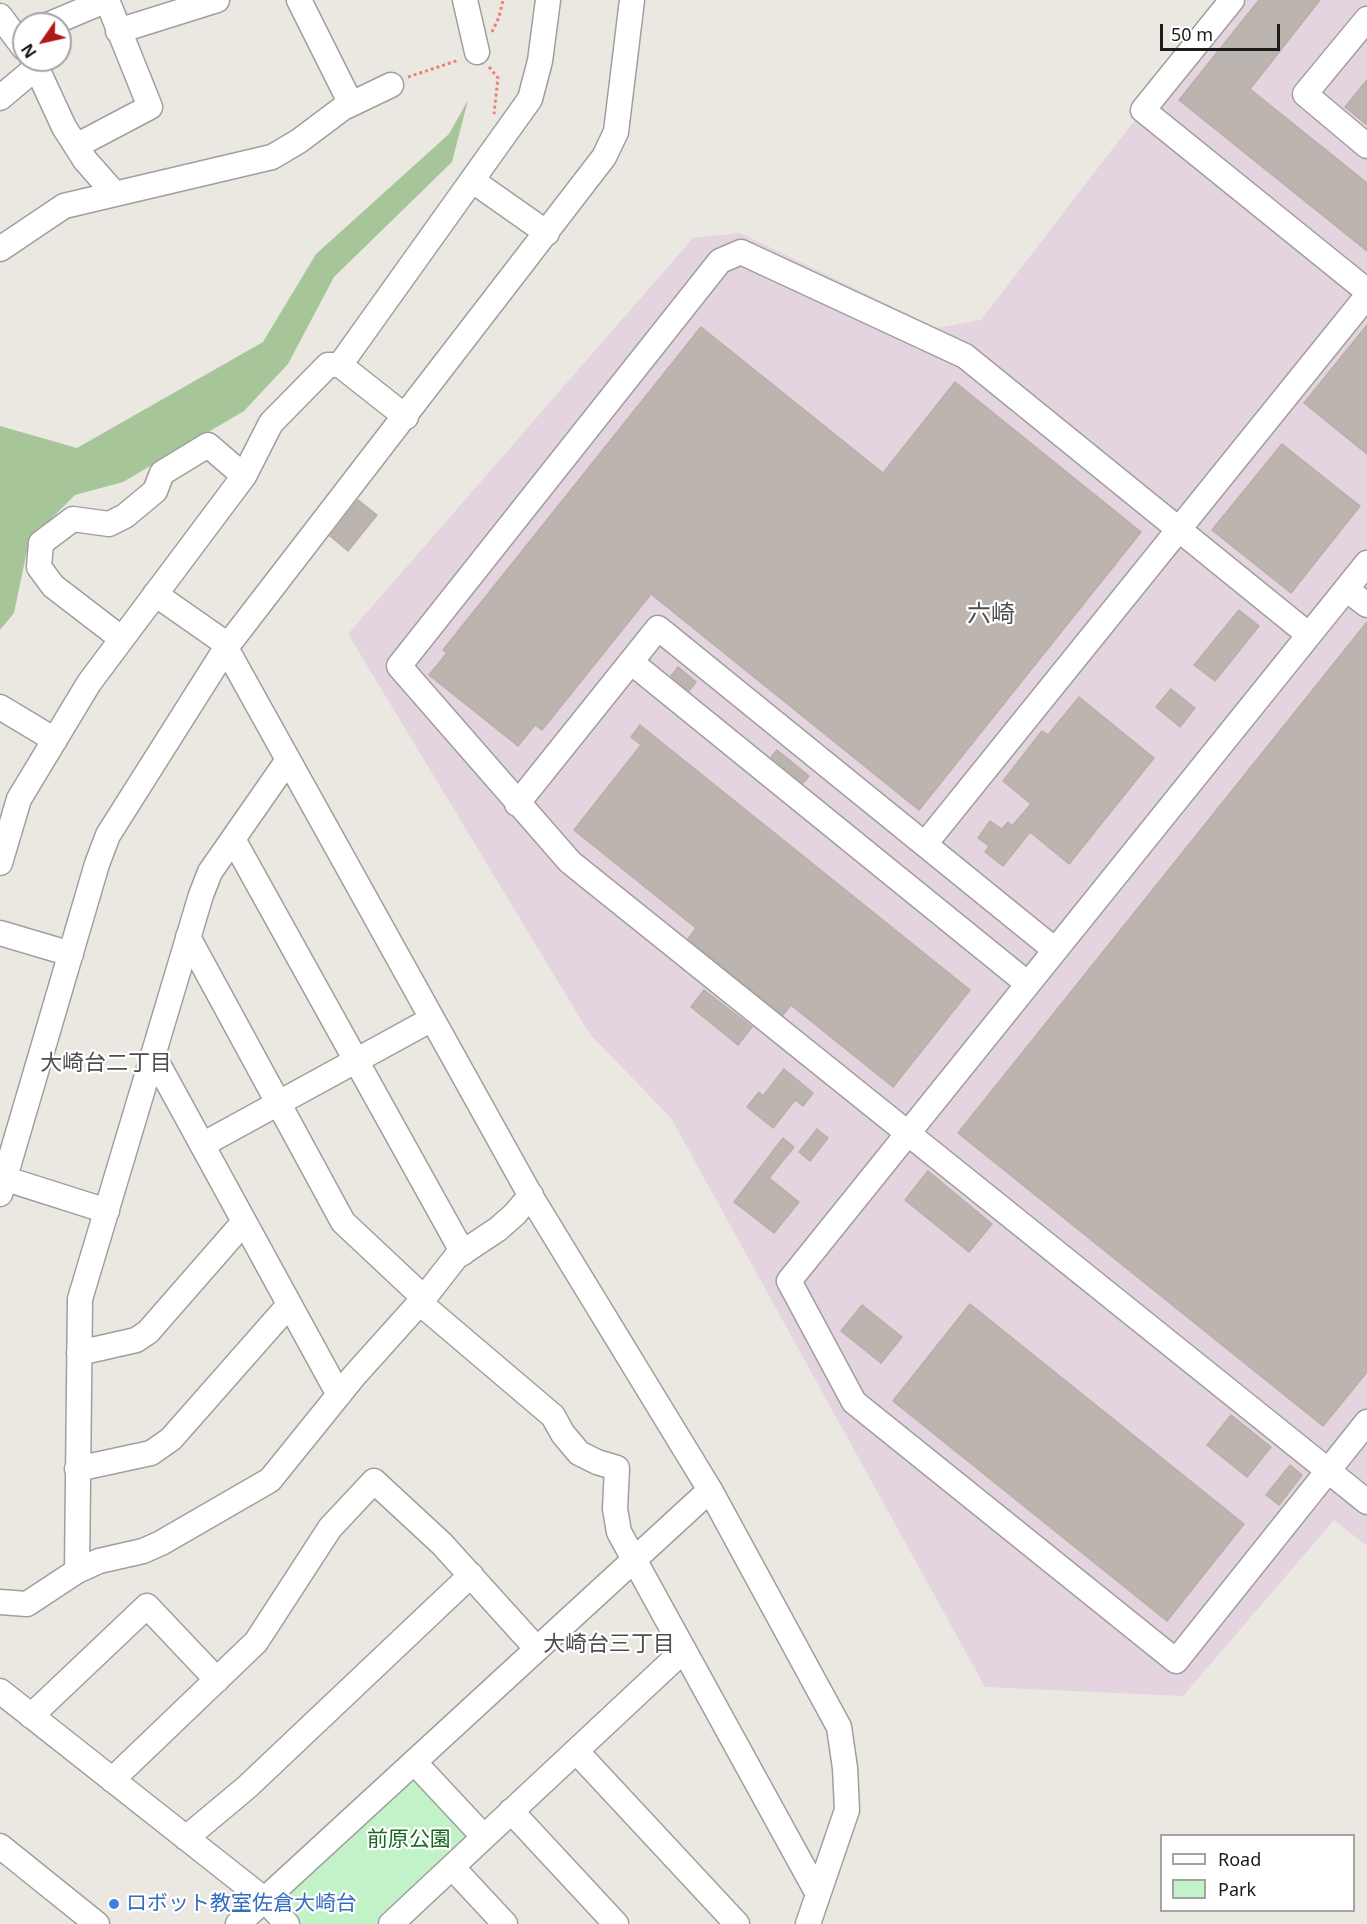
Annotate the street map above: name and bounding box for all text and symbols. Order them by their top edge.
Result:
north arrow [12,12,72,72]
scale bar [1163,12,1283,50]
text: 50 m [1171,22,1213,46]
text: N [16,39,41,62]
district label: 六崎 [967,601,1015,629]
district label: 大崎台二丁目 [40,1051,172,1077]
district label: 大崎台三丁目 [543,1632,675,1658]
park label: 前原公園 [367,1827,451,1853]
legend [1160,1834,1355,1912]
text: Road [1218,1847,1261,1871]
text: Park [1218,1877,1256,1901]
place label: ロボット教室佐倉大崎台 [126,1891,357,1917]
marker: ロボット教室佐倉大崎台 [107,1897,121,1911]

